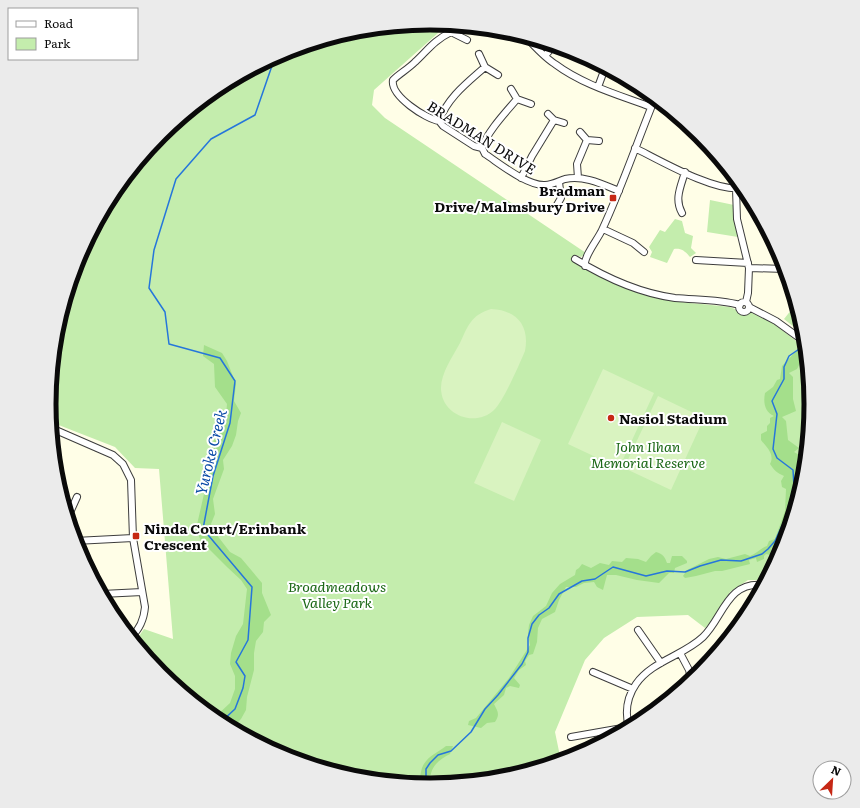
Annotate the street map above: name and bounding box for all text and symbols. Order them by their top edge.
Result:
legend [8,8,138,60]
text: Road [44,14,74,32]
text: Park [44,34,71,52]
street label: BRADMAN DRIVE [424,95,540,179]
place label: Bradman Drive/Malmsbury Drive [434,180,605,216]
marker: Bradman Drive/Malmsbury Drive [608,193,618,203]
water label: Yuroke Creek [188,406,232,497]
place label: Nasiol Stadium [619,408,727,428]
marker: Nasiol Stadium [606,413,616,423]
park label: John Ilhan Memorial Reserve [591,436,706,472]
place label: Ninda Court/Erinbank Crescent [144,518,307,554]
marker: Ninda Court/Erinbank Crescent [131,531,141,541]
park label: Broadmeadows Valley Park [288,576,386,612]
north arrow [812,760,852,800]
text: N [829,761,844,779]

